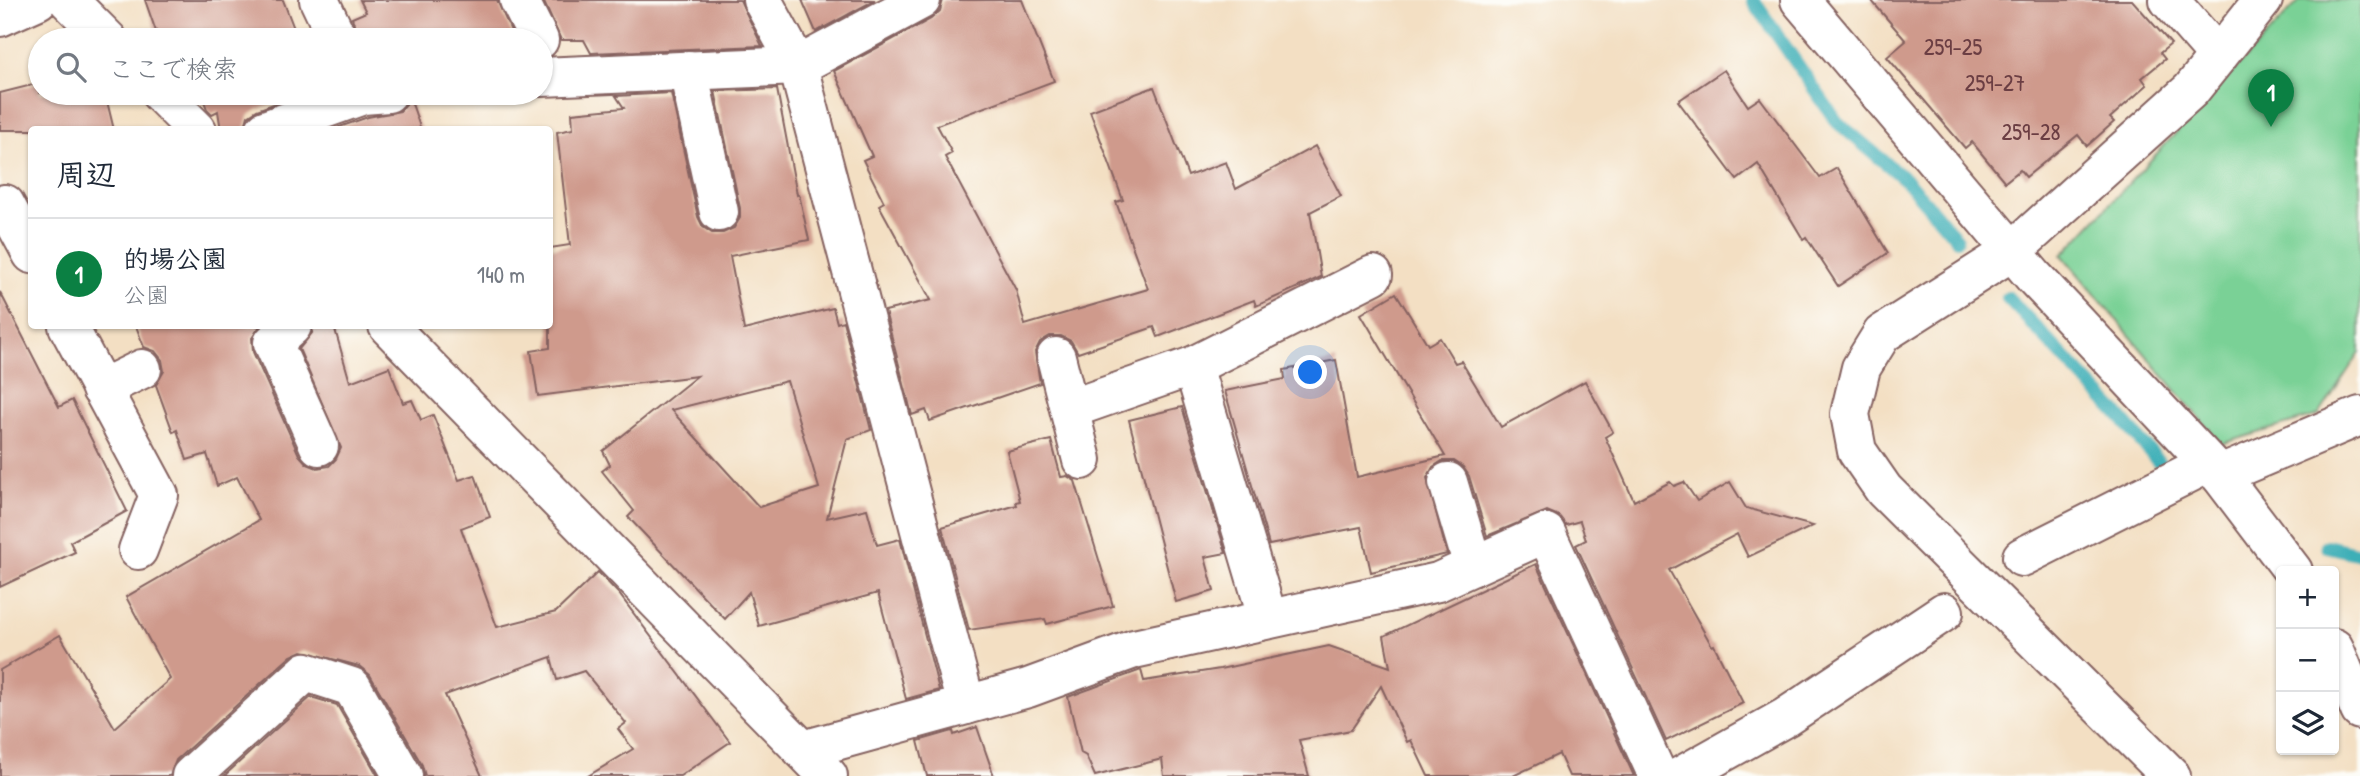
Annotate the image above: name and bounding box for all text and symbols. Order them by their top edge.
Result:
search box [28,28,553,105]
house number: 259-25 [1924,31,1983,62]
icon: search [52,48,90,86]
text: ここで検索 [108,51,238,86]
house number: 259-27 [1965,67,2025,98]
pin: 1 [2248,69,2294,127]
house number: 259-28 [2002,116,2061,147]
text: 周辺 [56,154,116,194]
text: 的場公園 [123,241,227,276]
text: 1 [75,259,83,290]
text: 140 m [477,259,525,290]
text: 公園 [123,279,169,310]
your location [1293,355,1327,389]
map controls [2276,566,2339,755]
button: + [2276,566,2339,629]
button: − [2276,629,2339,692]
button: layers [2276,692,2339,755]

